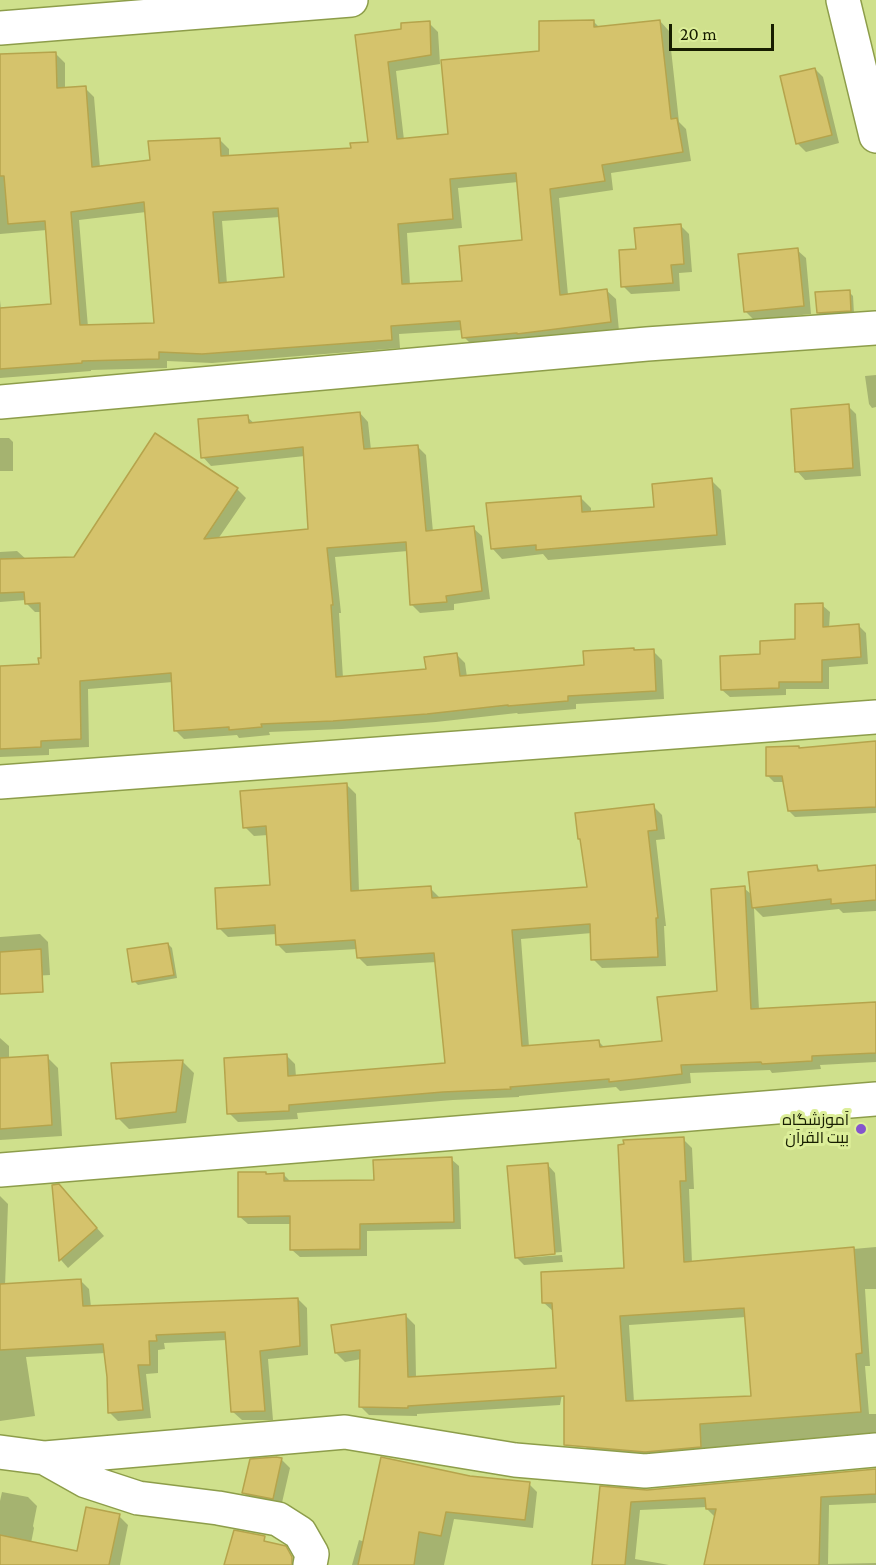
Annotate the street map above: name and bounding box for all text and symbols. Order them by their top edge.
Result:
scale bar [672,12,777,50]
text: 20 m [680,24,717,44]
place label: آموزشگاه بیت القرآن [782,1110,849,1148]
marker: آموزشگاه بیت القرآن [854,1122,868,1136]

